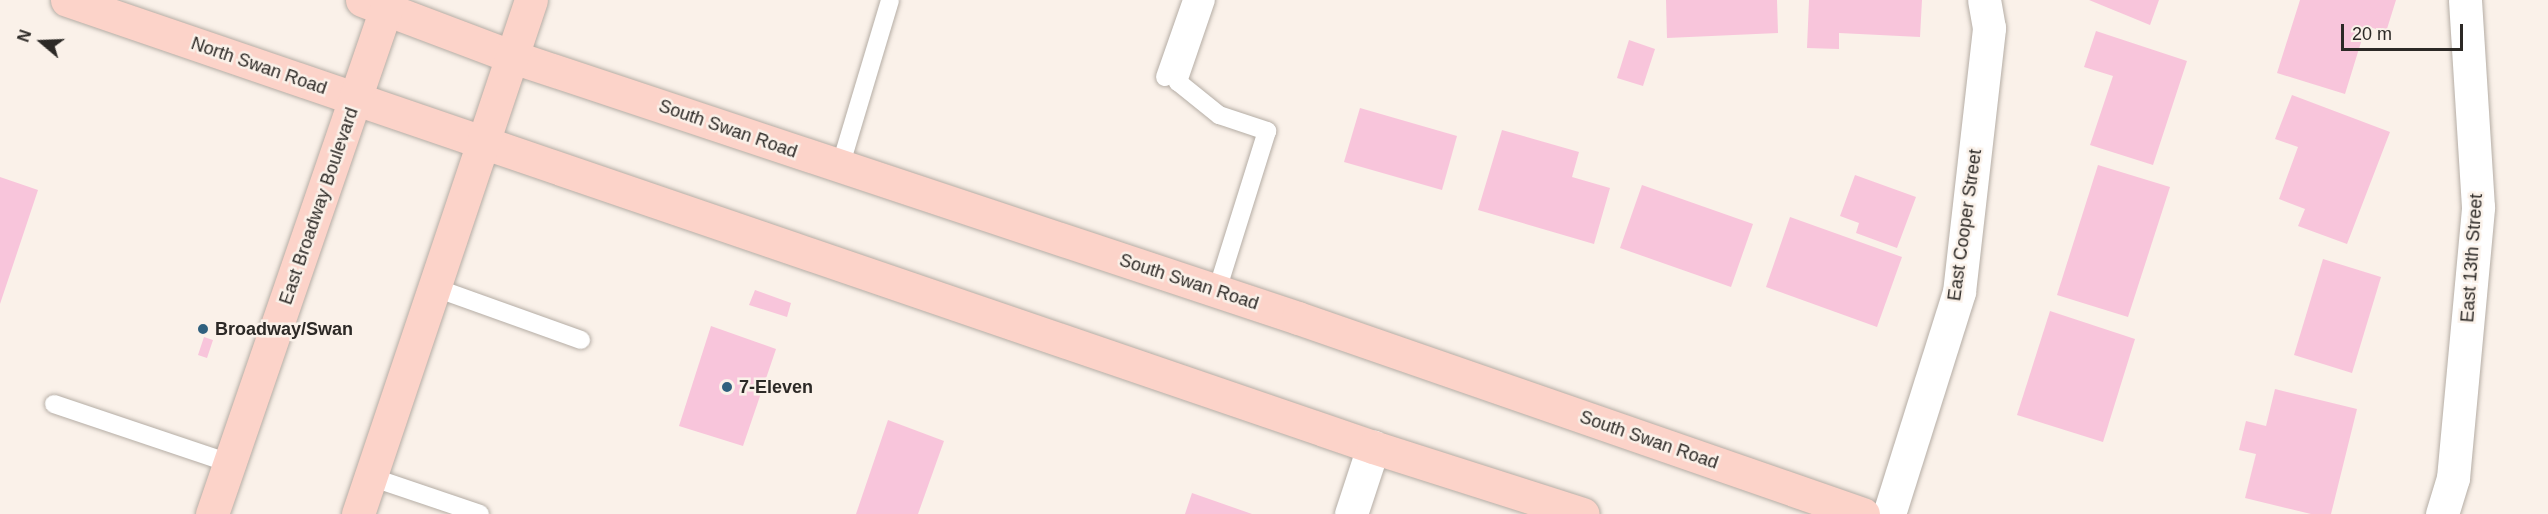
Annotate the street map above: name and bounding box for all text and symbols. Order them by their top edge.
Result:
north arrow [12,12,72,72]
scale bar [2344,12,2466,50]
text: 20 m [2352,24,2392,44]
text: N [15,28,34,44]
street label: North Swan Road [188,33,330,99]
street label: South Swan Road [656,95,800,163]
street label: East Broadway Boulevard [275,105,363,307]
street label: East Cooper Street [1944,148,1986,302]
street label: East 13th Street [2457,193,2487,323]
street label: South Swan Road [1117,249,1261,315]
place label: Broadway/Swan [215,318,353,340]
marker: Broadway/Swan [196,322,210,336]
place label: 7-Eleven [739,376,813,398]
marker: 7-Eleven [720,380,734,394]
street label: South Swan Road [1577,406,1721,474]

